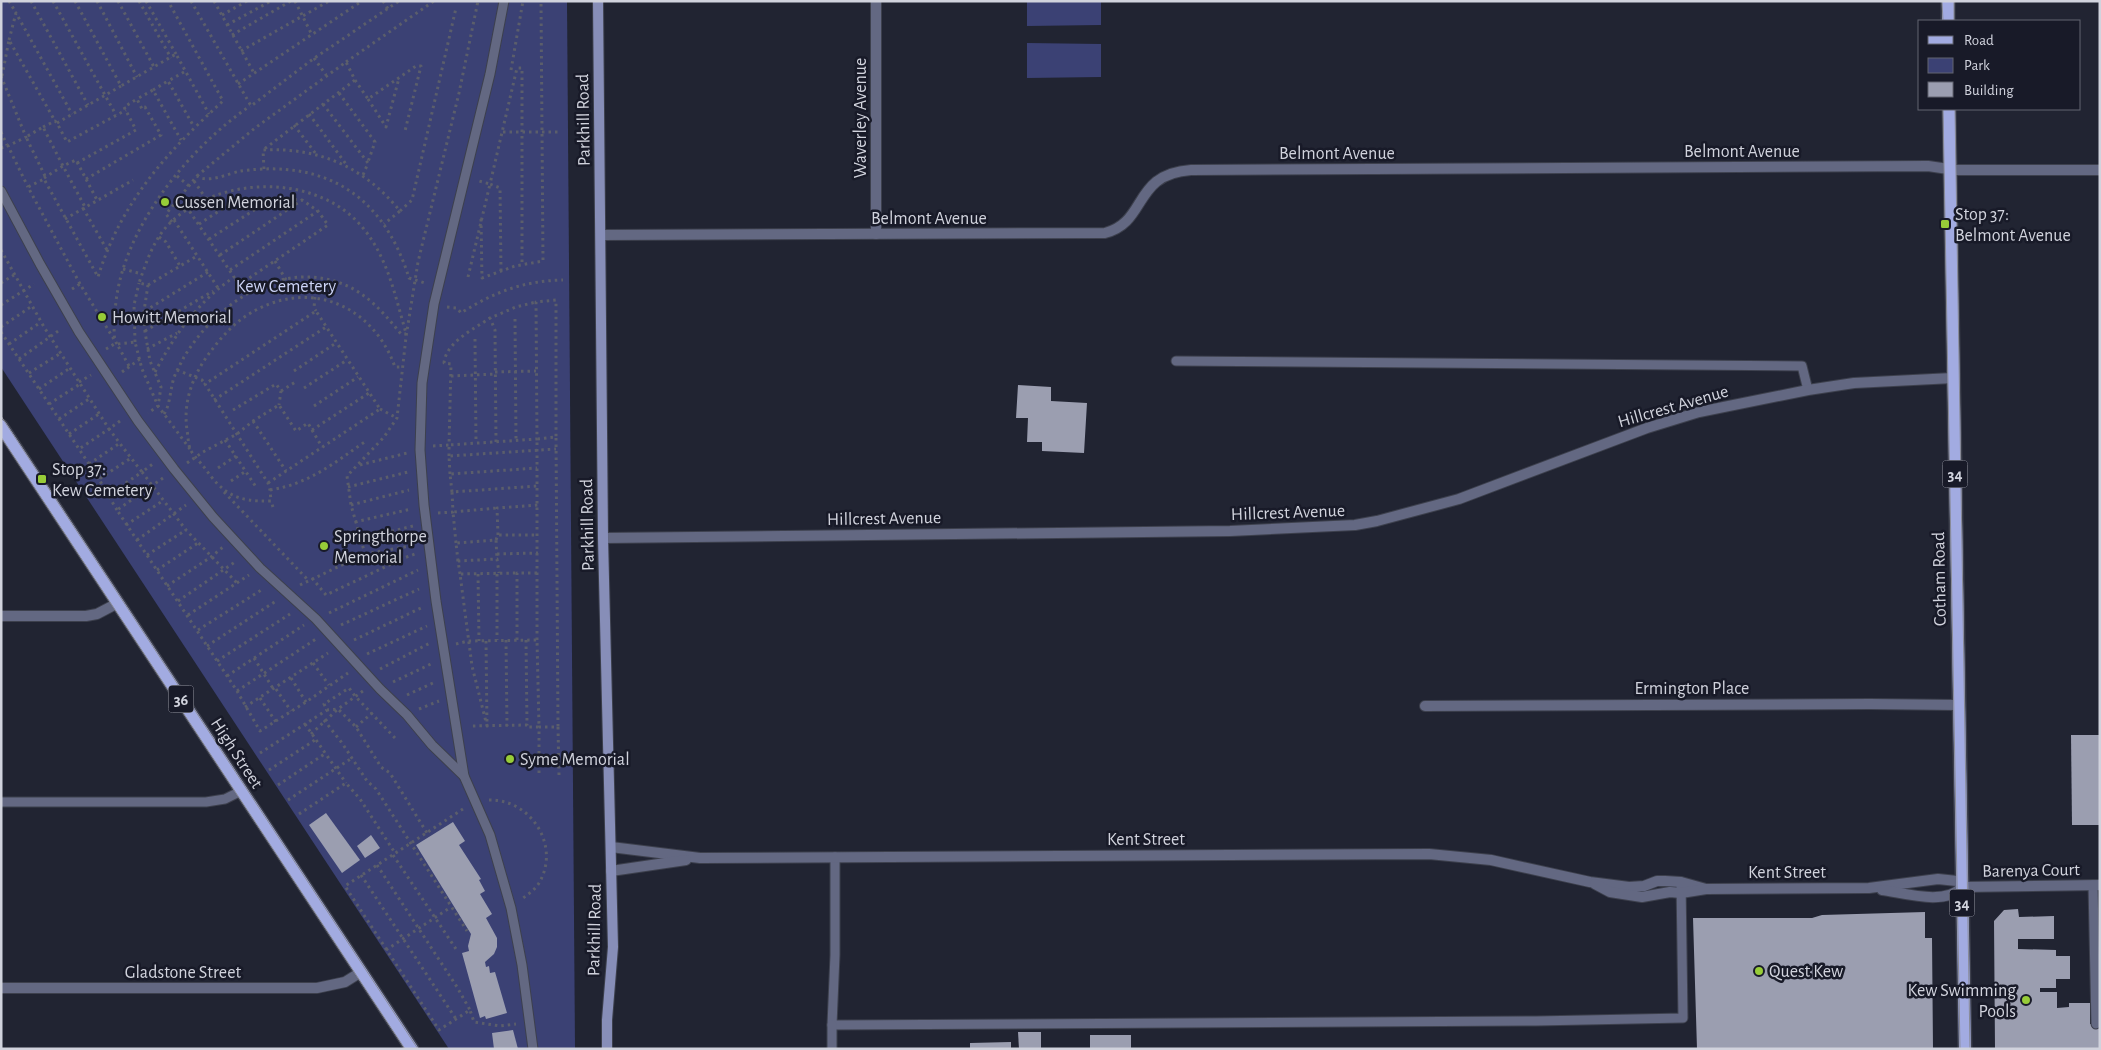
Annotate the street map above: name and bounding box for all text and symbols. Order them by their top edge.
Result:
legend [1918,20,2081,110]
text: Road [1964,33,1994,48]
street label: Waverley Avenue [852,58,870,178]
text: Park [1964,58,1990,73]
street label: Parkhill Road [574,74,594,166]
text: Building [1964,83,2014,98]
street label: Belmont Avenue [1684,143,1800,161]
street label: Belmont Avenue [1279,145,1395,163]
place label: Cussen Memorial [175,194,295,212]
marker: Cussen Memorial [159,196,171,208]
place label: Stop 37: Belmont Avenue [1955,206,2071,245]
street label: Belmont Avenue [871,210,987,228]
marker: Stop 37: Belmont Avenue [1939,218,1951,230]
park label: Kew Cemetery [236,278,336,296]
place label: Howitt Memorial [112,309,232,327]
marker: Howitt Memorial [96,311,108,323]
street label: Hillcrest Avenue [1616,383,1731,431]
road number: 34 [1942,460,1968,488]
place label: Stop 37: Kew Cemetery [52,461,153,500]
marker: Stop 37: Kew Cemetery [36,473,48,485]
street label: Parkhill Road [578,479,598,571]
street label: Hillcrest Avenue [1231,502,1345,524]
street label: Hillcrest Avenue [827,509,941,529]
place label: Springthorpe Memorial [334,528,427,567]
street label: Cotham Road [1930,532,1950,626]
marker: Springthorpe Memorial [318,540,330,552]
street label: Ermington Place [1635,680,1749,698]
road number: 36 [168,686,194,712]
street label: High Street [207,715,266,792]
place label: Syme Memorial [520,751,630,769]
marker: Syme Memorial [504,753,516,765]
street label: Kent Street [1107,831,1185,849]
street label: Barenya Court [1982,861,2080,881]
street label: Kent Street [1748,864,1826,882]
street label: Parkhill Road [585,884,605,976]
road number: 34 [1950,890,1974,916]
place label: Quest Kew [1769,963,1843,981]
street label: Gladstone Street [125,964,241,982]
marker: Quest Kew [1753,965,1765,977]
place label: Kew Swimming Pools [1908,982,2016,1021]
marker: Kew Swimming Pools [2020,994,2032,1006]

